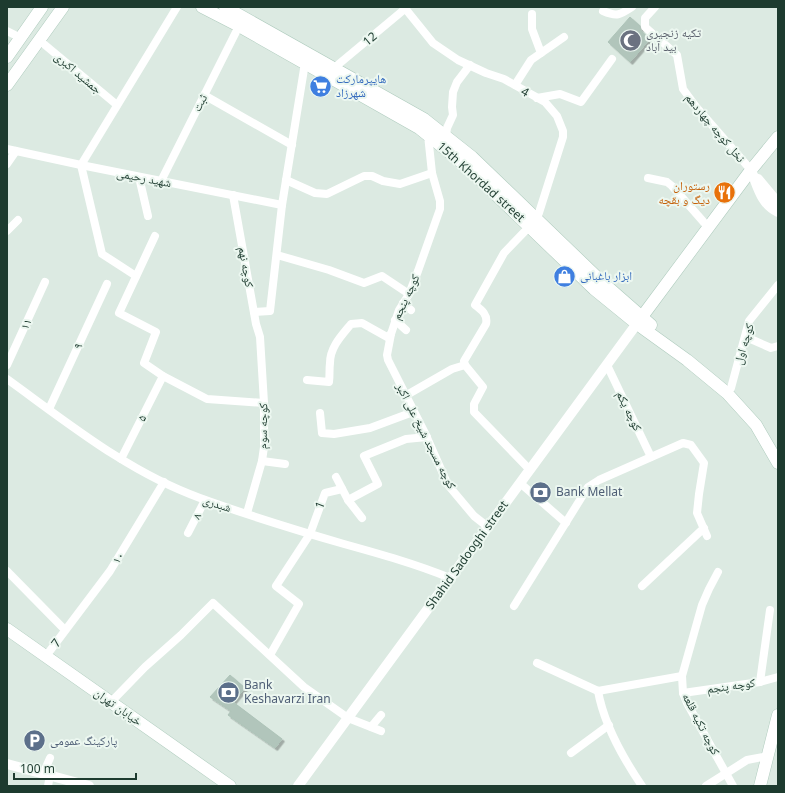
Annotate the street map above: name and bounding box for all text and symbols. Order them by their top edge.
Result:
place label: تکیه زنجیری بید آباد [646,24,701,55]
mosque icon: تکیه زنجیری بید آباد [617,27,643,53]
street label: 12 [359,28,381,50]
street label: جمشید اکبری [51,48,106,98]
place label: هایپرمارکت شهرزاد [336,70,386,101]
supermarket icon: هایپرمارکت شهرزاد [308,73,334,99]
street label: 4 [518,82,533,101]
street label: نخل کوچه چهاردهم [681,89,749,166]
street label: ثبت [188,91,211,114]
street label: 15th Khordad street [434,138,529,226]
street label: شهید رحیمی [115,164,173,191]
place label: رستوران دیگ و بقچه [658,177,710,208]
restaurant icon: رستوران دیگ و بقچه [712,180,738,206]
street label: کوچه نهم [235,245,258,289]
shop icon: ابزار باغبانی [551,263,577,289]
place label: ابزار باغبانی [580,267,632,284]
street label: کوچه پنجم [388,271,424,322]
street label: ۱۱ [16,315,36,332]
street label: کوچه اول [729,321,758,367]
street label: ۹ [69,340,86,352]
street label: کوچه مسجد شیخ علی اکبر [392,379,461,492]
street label: کوچه یکم [612,388,646,434]
street label: کوچه سوم [254,403,271,449]
street label: ۵ [133,412,150,424]
bank icon: Bank Mellat [527,479,553,505]
place label: Bank Mellat [556,483,623,500]
street label: شبدری [201,491,234,516]
street label: Shahid Sadooghi street [421,496,512,613]
street label: 1 [310,499,329,511]
street label: ۸ [188,509,206,522]
street label: ۱۰ [108,549,128,567]
street label: 7 [47,635,65,651]
street label: کوچه پنجم [706,674,756,697]
place label: Bank Keshavarzi Iran [244,676,331,707]
bank icon: Bank Keshavarzi Iran [215,679,241,705]
street label: خیابان تهران [91,684,146,730]
street label: کوچه تکیه قلعه [679,690,724,758]
parking icon: پارکینگ عمومی [21,728,47,754]
place label: پارکینگ عمومی [50,732,118,749]
scale bar [14,755,136,781]
text: 100 m [20,760,55,777]

